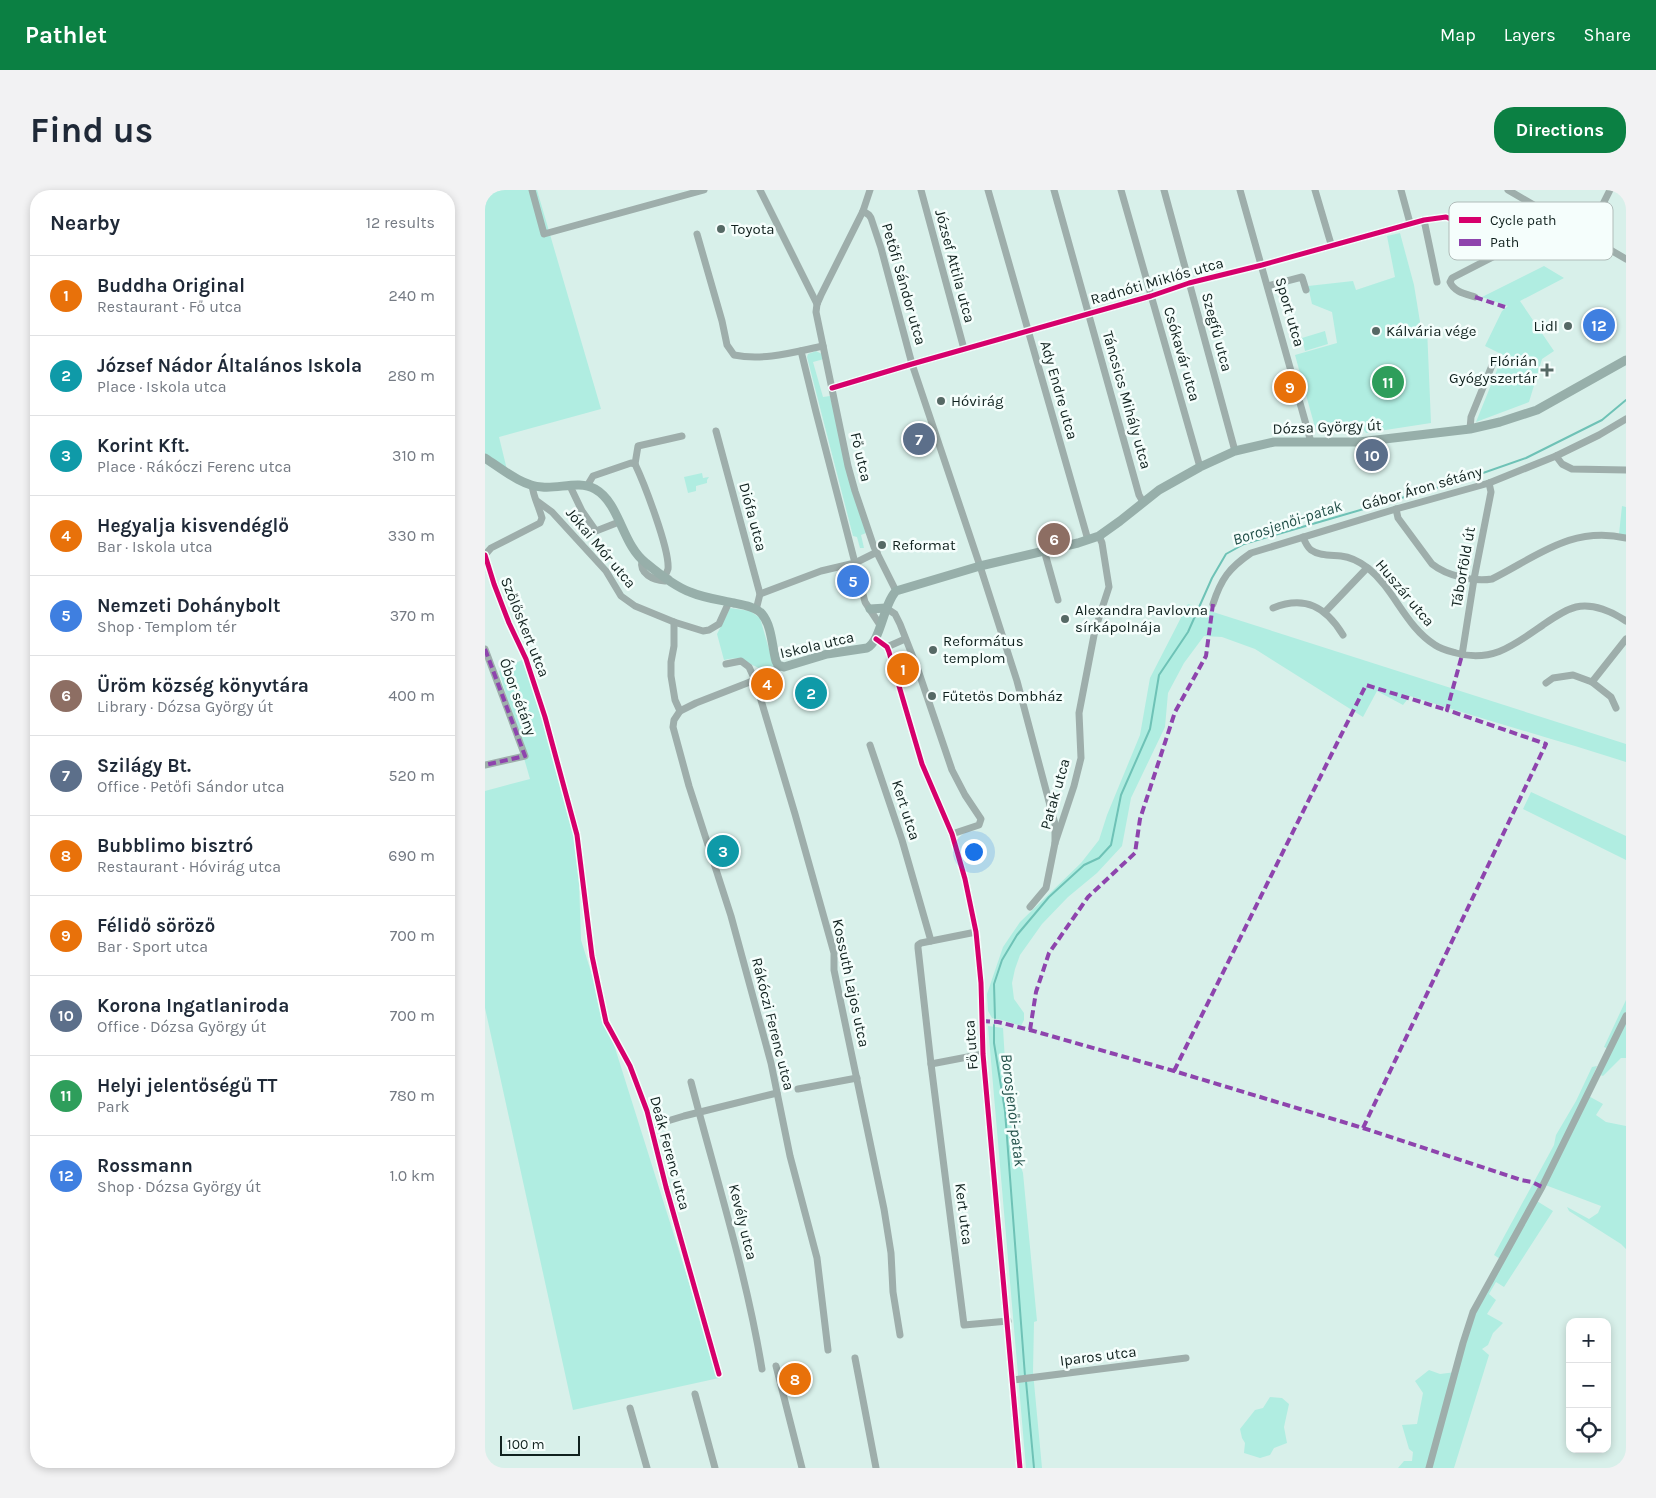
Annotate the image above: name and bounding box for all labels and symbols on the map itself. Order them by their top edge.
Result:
legend [1449,202,1613,260]
street label: József Attila utca [931,207,979,325]
text: Cycle path [1490,212,1556,229]
place label: Toyota [731,220,775,238]
street label: Petőfi Sándor utca [878,221,930,347]
marker: Toyota [715,223,727,235]
text: Path [1490,234,1519,251]
street label: Radnóti Miklós utca [1088,253,1226,309]
street label: Sport utca [1272,275,1308,349]
street label: Szegfű utca [1198,291,1236,373]
street label: Csókavár utca [1160,305,1204,403]
pin: 12 [1583,306,1615,344]
place label: Lidl [1533,317,1558,335]
marker: Lidl [1562,320,1574,332]
place label: Kálvária vége [1386,322,1477,340]
marker: Kálvária vége [1370,325,1382,337]
street label: Táncsics Mihály utca [1099,329,1155,471]
street label: Ady Endre utca [1036,339,1082,441]
place label: Flórián Gyógyszertár [1449,352,1538,387]
pin: 11 [1372,363,1404,401]
marker: Flórián Gyógyszertár [1541,364,1553,376]
pin: 9 [1274,368,1306,406]
place label: Hóvirág [951,392,1004,410]
marker: Hóvirág [935,395,947,407]
street label: Dózsa György út [1272,416,1382,438]
pin: 7 [903,420,935,458]
street label: Fő utca [847,431,875,483]
pin: 10 [1356,436,1388,474]
street label: Gábor Áron sétány [1360,462,1484,514]
street label: Diófa utca [735,481,771,553]
water label: Borosjenői-patak [1230,496,1345,549]
street label: Jókai Mór utca [562,504,640,592]
pin: 6 [1038,520,1070,558]
street label: Táborföld út [1447,525,1479,609]
place label: Reformat [892,536,956,554]
marker: Reformat [876,539,888,551]
street label: Huszár utca [1372,556,1438,630]
pin: 5 [837,562,869,600]
street label: Szőlőskert utca [497,574,553,680]
place label: Alexandra Pavlovna sírkápolnája [1075,601,1208,636]
marker: Alexandra Pavlovna sírkápolnája [1059,613,1071,625]
street label: Iskola utca [778,628,856,662]
place label: Református templom [943,632,1024,667]
marker: Református templom [927,644,939,656]
pin: 1 [887,650,919,688]
street label: Óbor sétány [496,656,540,738]
pin: 4 [751,665,783,703]
pin: 2 [795,674,827,712]
place label: Fűtetős Dombház [942,687,1063,705]
marker: Fűtetős Dombház [926,690,938,702]
street label: Patak utca [1036,756,1074,832]
street label: Kert utca [888,778,924,842]
pin: 3 [707,832,739,870]
your location [961,839,987,865]
street label: Kossuth Lajos utca [829,917,873,1049]
street label: Rákóczi Ferenc utca [748,956,798,1092]
street label: Fő utca [960,1019,982,1071]
water label: Borosjenői-patak [997,1052,1030,1169]
street label: Deák Ferenc utca [646,1094,694,1212]
street label: Kevély utca [725,1182,761,1262]
street label: Kert utca [951,1182,977,1246]
street label: Iparos utca [1059,1342,1137,1370]
pin: 8 [779,1360,811,1398]
scale bar [500,1433,580,1456]

